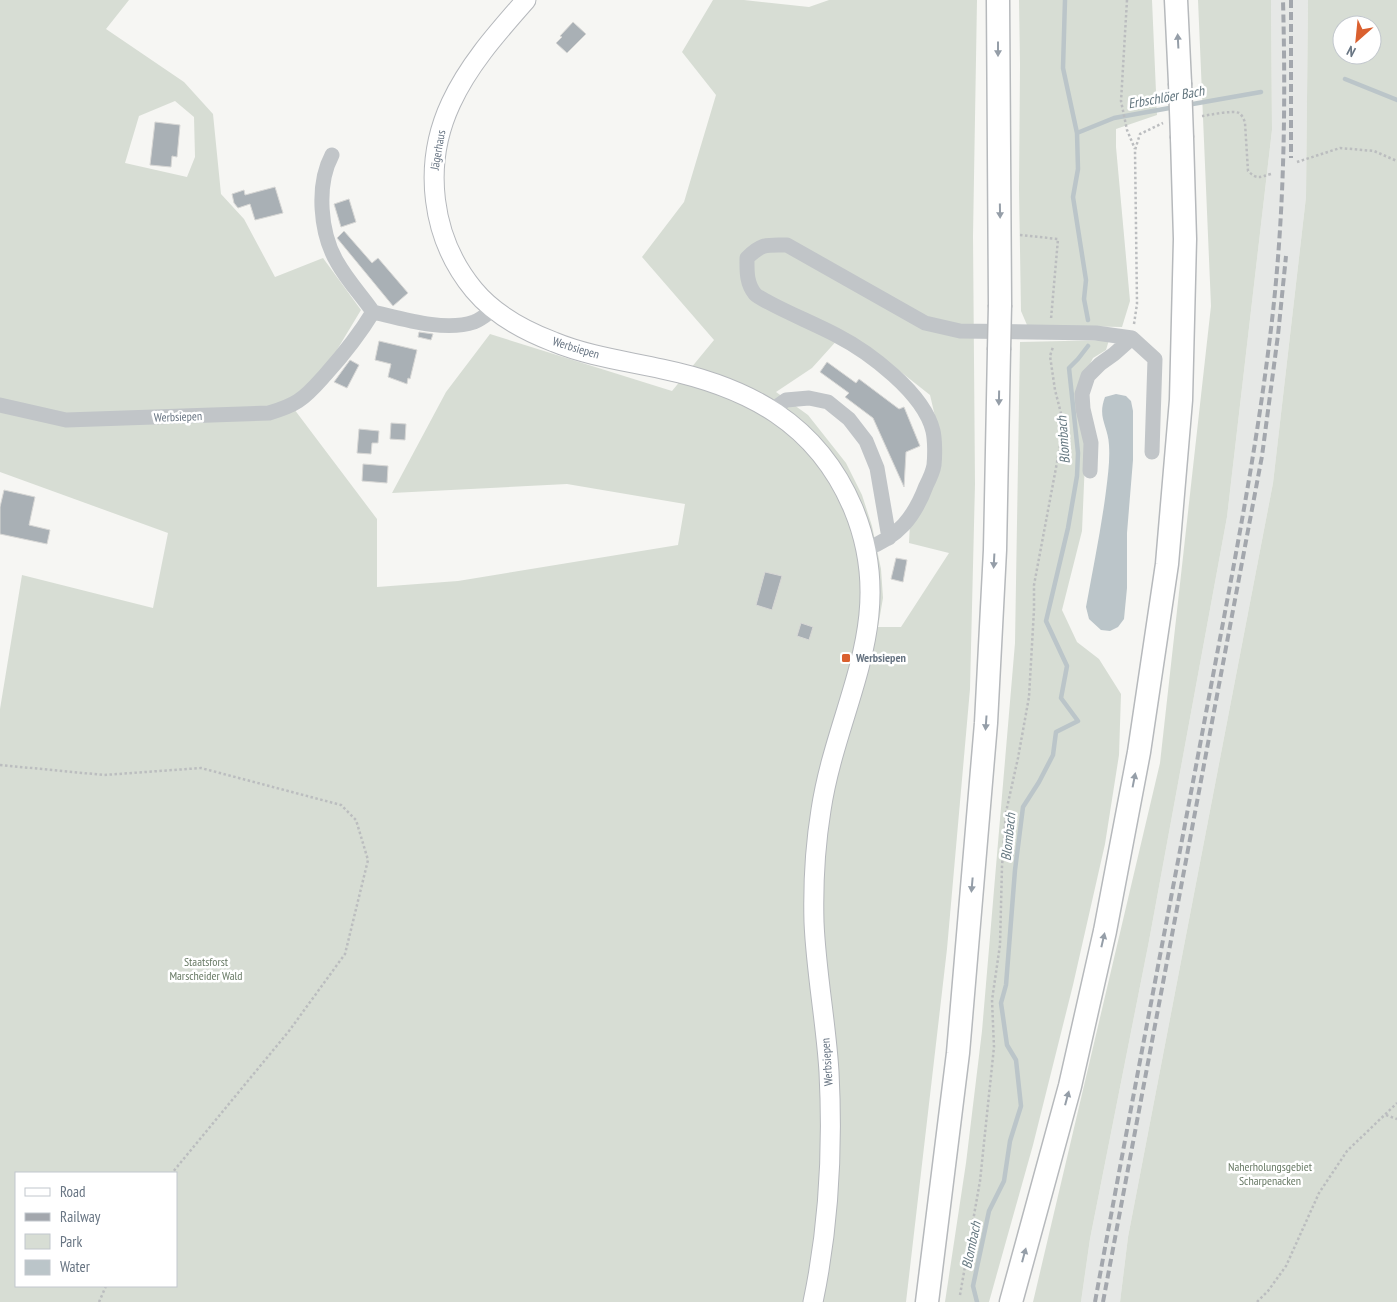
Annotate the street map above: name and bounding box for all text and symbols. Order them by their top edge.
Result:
north arrow [1332,15,1382,65]
one-way arrow [1173,33,1181,49]
one-way arrow [994,41,1002,57]
text: N [1344,42,1359,61]
water label: Erbschlöer Bach [1127,81,1206,113]
street label: Jägerhaus [426,129,448,172]
one-way arrow [996,203,1004,219]
street label: Werbsiepen [551,333,601,362]
one-way arrow [994,391,1002,407]
street label: Werbsiepen [154,408,202,425]
water label: Blombach [1052,415,1074,464]
one-way arrow [990,553,998,569]
place label: Werbsiepen [855,650,906,665]
marker: Werbsiepen [840,652,852,664]
one-way arrow [981,715,989,731]
one-way arrow [1130,773,1138,788]
water label: Blombach [997,811,1020,862]
one-way arrow [968,877,976,893]
one-way arrow [1099,932,1107,947]
park label: Staatsforst Marscheider Wald [169,954,243,983]
street label: Werbsiepen [817,1037,836,1087]
one-way arrow [1063,1091,1071,1106]
park label: Naherholungsgebiet Scharpenacken [1228,1159,1313,1188]
legend [15,1172,178,1287]
text: Road [60,1182,86,1201]
text: Railway [60,1207,101,1226]
water label: Blombach [957,1219,985,1270]
text: Park [60,1232,82,1251]
one-way arrow [1020,1247,1028,1262]
text: Water [60,1257,91,1276]

